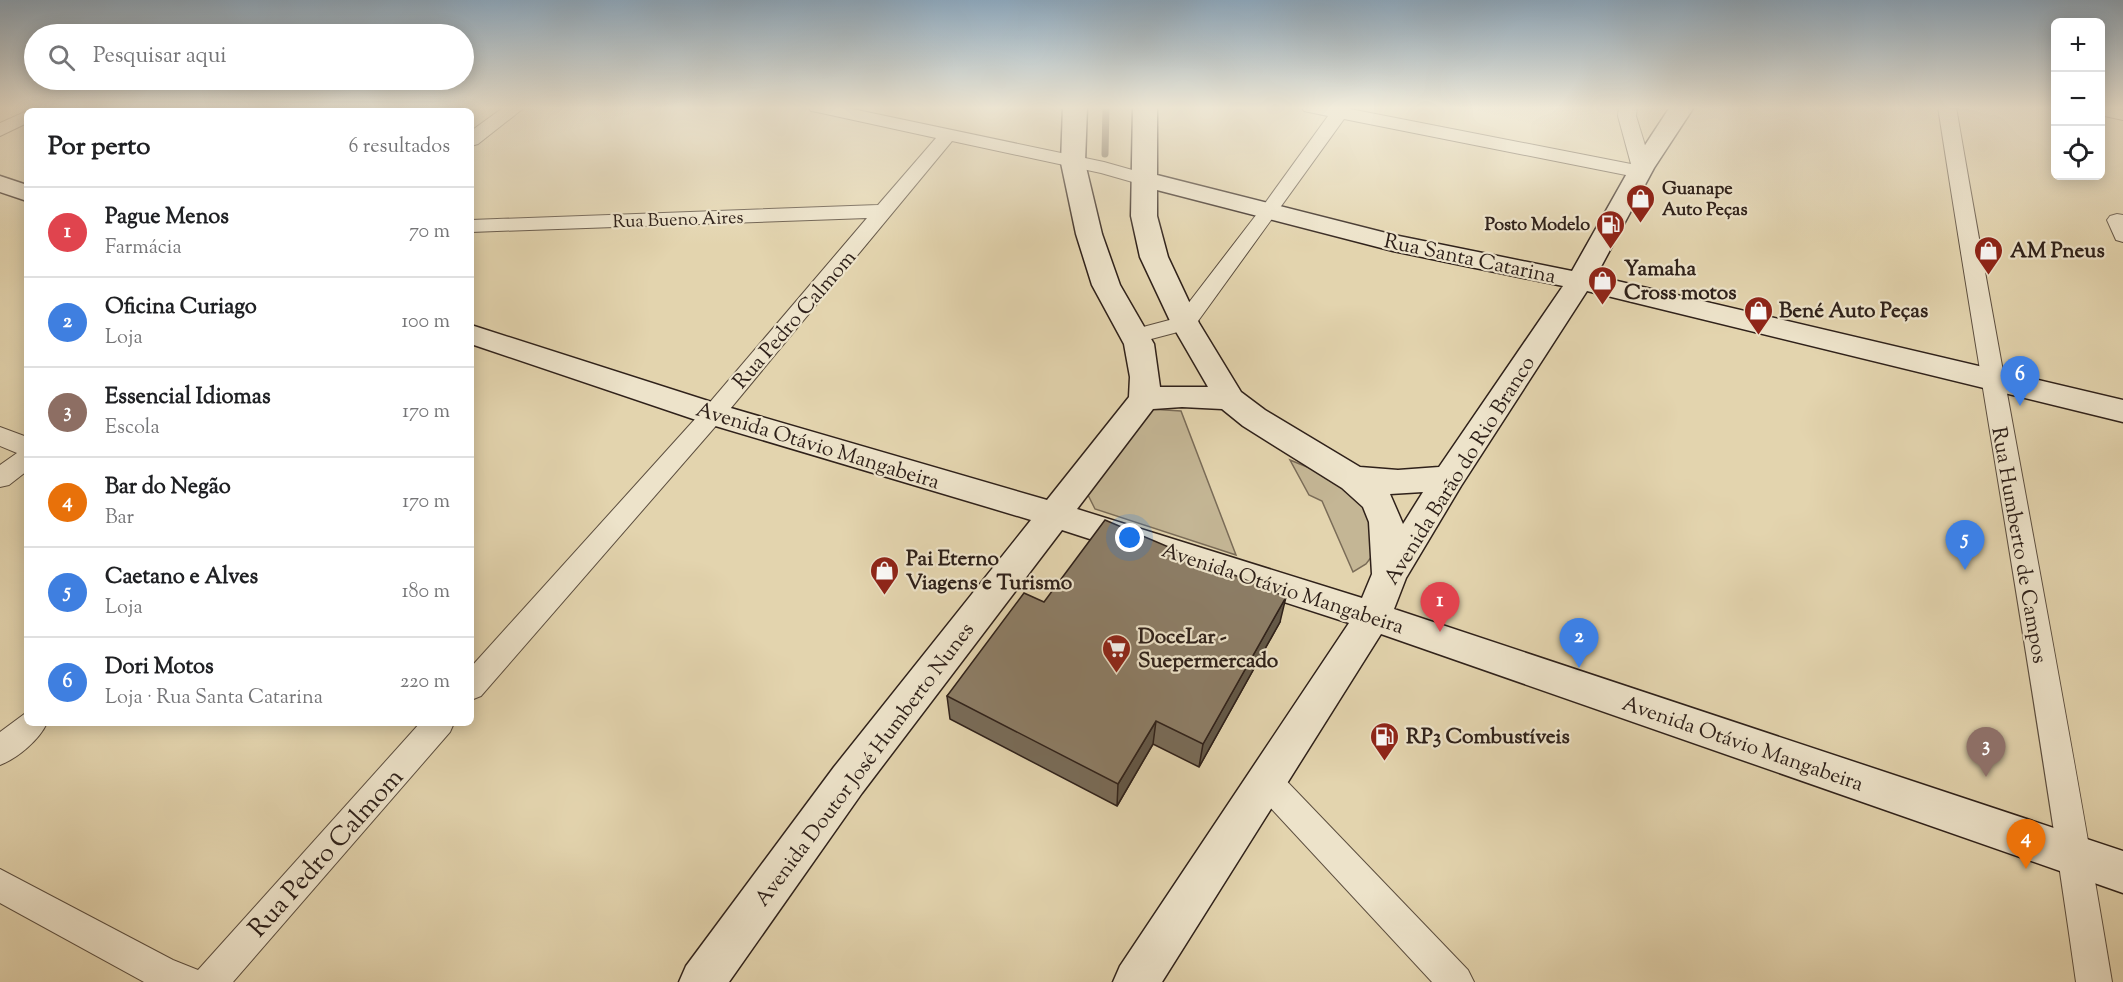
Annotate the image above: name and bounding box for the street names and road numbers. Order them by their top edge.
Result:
street label: Rua Bueno Aires [612,206,744,236]
street label: Rua Santa Catarina [1381,227,1559,293]
street label: Rua Pedro Calmom [727,244,864,396]
street label: Avenida Barão do Rio Branco [1378,351,1544,591]
street label: Avenida Otávio Mangabeira [692,396,943,498]
street label: Rua Humberto de Campos [1982,425,2054,666]
street label: Avenida Otávio Mangabeira [1157,537,1408,643]
street label: Avenida Doutor José Humberto Nunes [749,617,983,914]
street label: Avenida Otávio Mangabeira [1618,689,1867,800]
street label: Rua Pedro Calmom [241,761,413,947]

